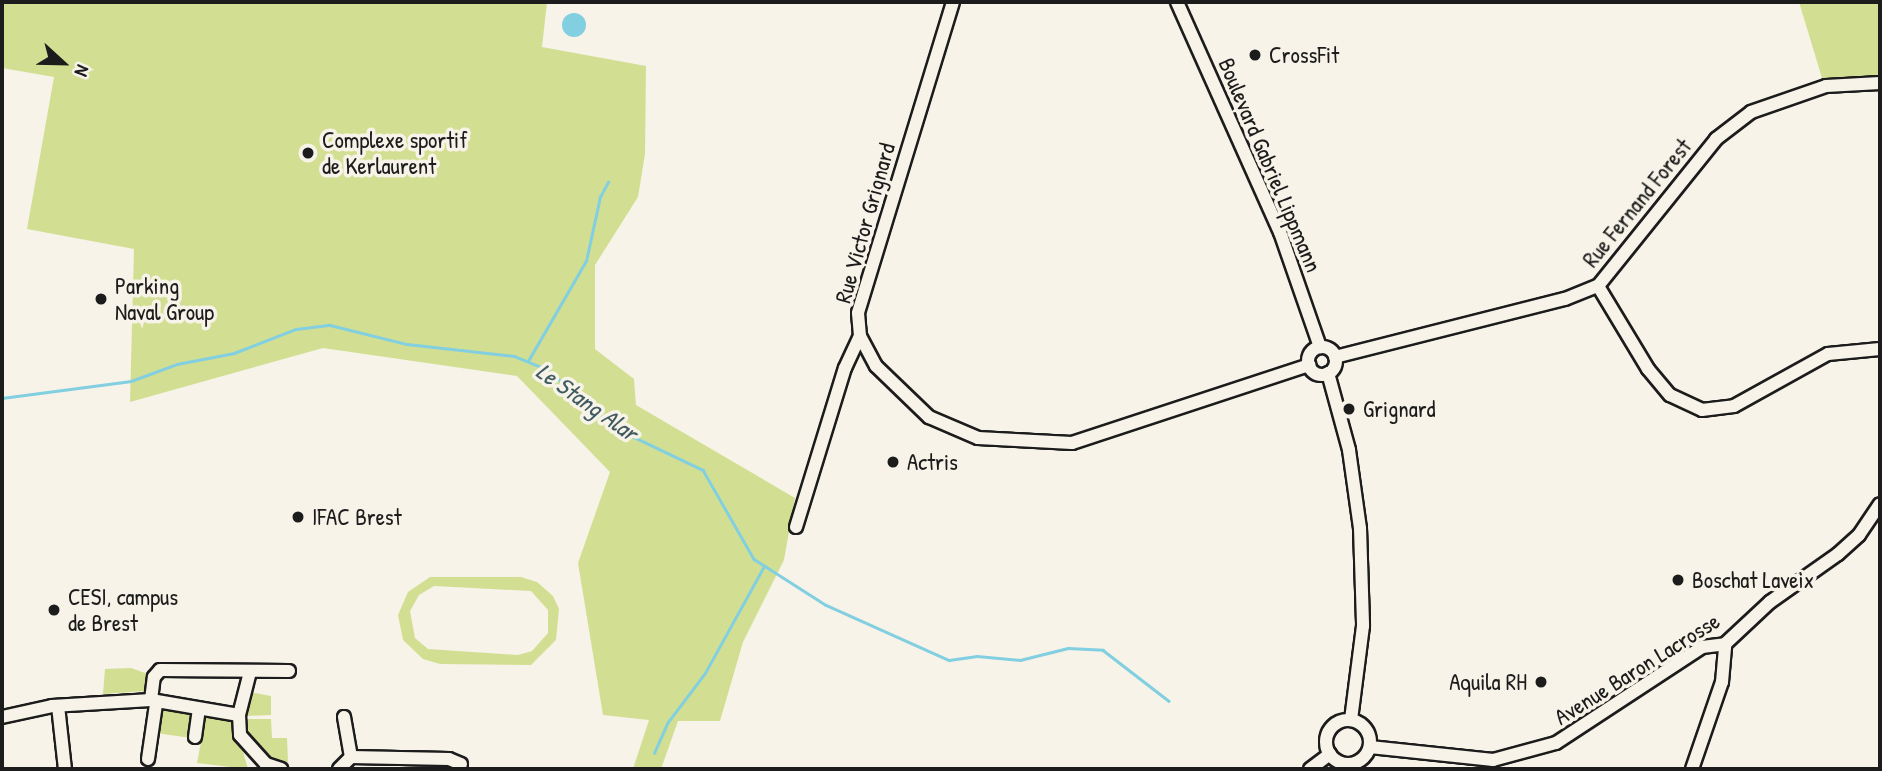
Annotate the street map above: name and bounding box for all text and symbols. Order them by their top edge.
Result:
north arrow [28,28,98,98]
place label: CrossFit [1269,41,1339,69]
marker: CrossFit [1247,47,1263,63]
street label: Boulevard Gabriel Lippmann [1212,54,1328,276]
text: N [69,61,96,80]
place label: Complexe sportif de Kerlaurent [322,126,468,180]
street label: Rue Fernand Forest [1577,133,1697,273]
street label: Rue Victor Grignard [829,140,901,306]
marker: Complexe sportif de Kerlaurent [300,145,316,161]
place label: Parking Naval Group [115,272,214,326]
marker: Parking Naval Group [93,291,109,307]
water label: Le Stang Alar [531,357,643,447]
place label: Grignard [1363,395,1436,423]
marker: Grignard [1341,401,1357,417]
place label: Actris [907,448,958,476]
marker: Actris [885,454,901,470]
place label: IFAC Brest [312,503,402,531]
marker: IFAC Brest [290,509,306,525]
place label: Boschat Laveix [1692,566,1814,594]
marker: Boschat Laveix [1670,572,1686,588]
place label: CESI, campus de Brest [68,583,178,637]
marker: CESI, campus de Brest [46,602,62,618]
street label: Avenue Baron Lacrosse [1549,607,1725,731]
place label: Aquila RH [1449,668,1527,696]
marker: Aquila RH [1533,674,1549,690]

